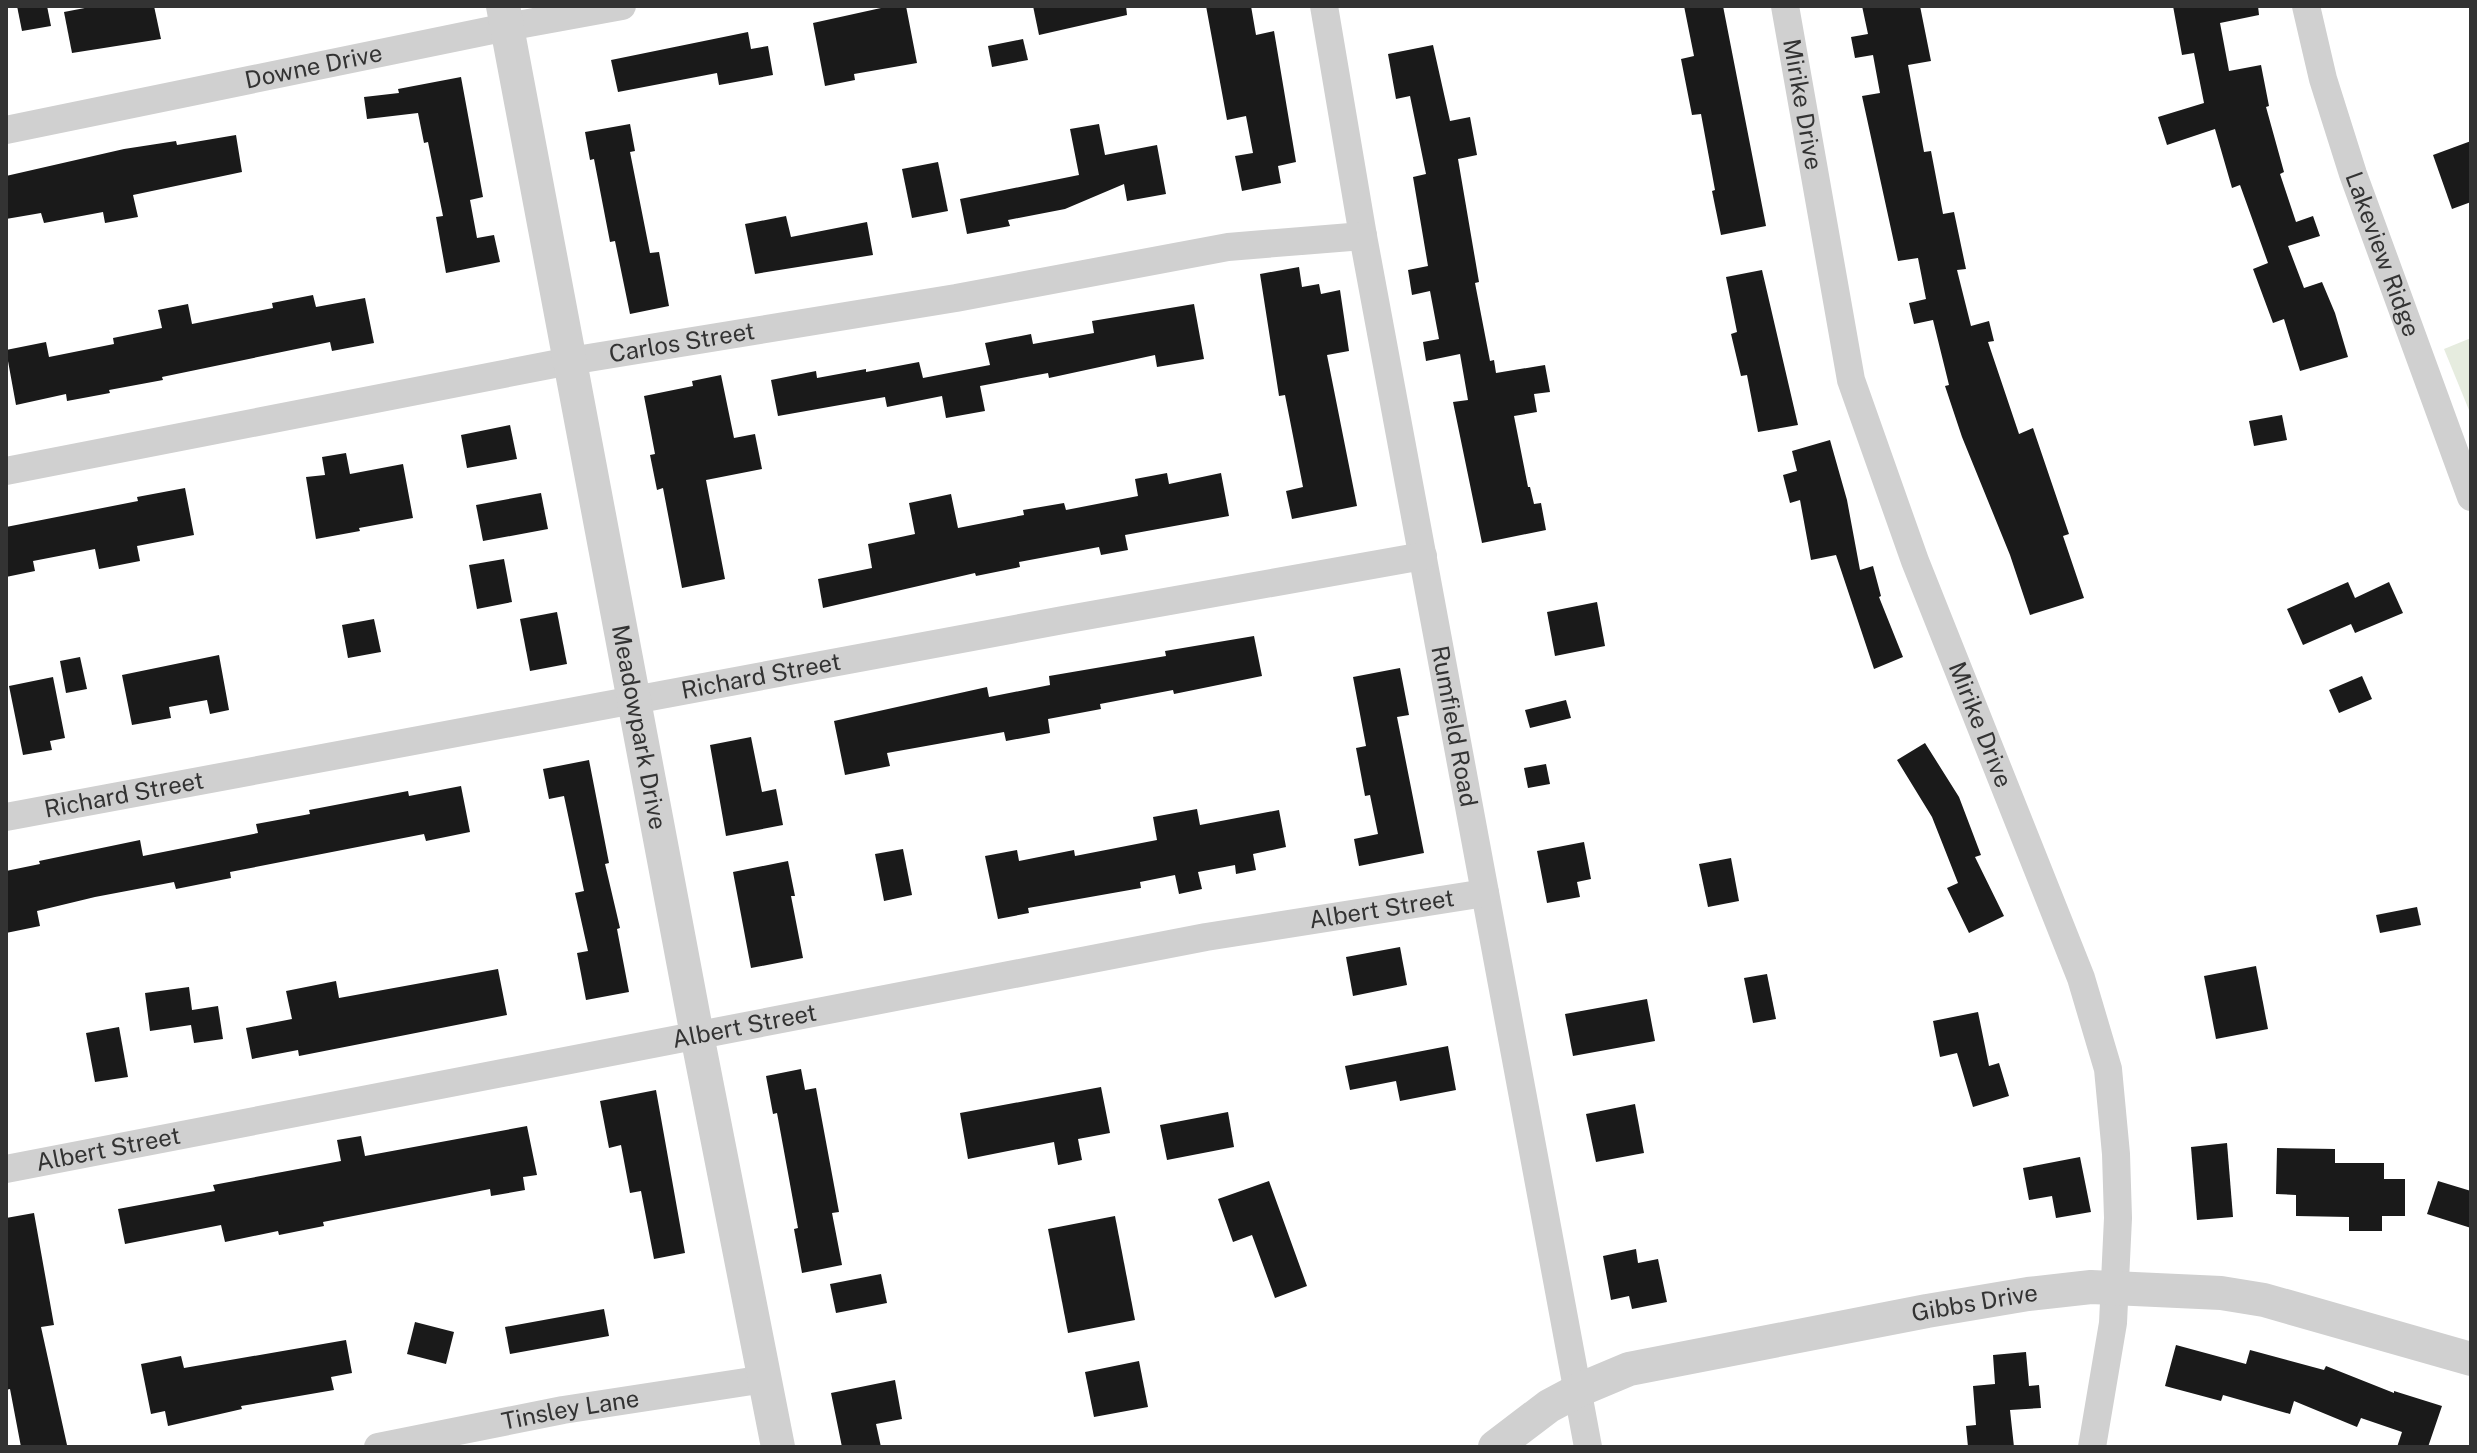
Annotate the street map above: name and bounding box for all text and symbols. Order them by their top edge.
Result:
street label: Mirike Drive [1778,37,1829,172]
street label: Downe Drive [242,38,384,94]
street label: Lakeview Ridge [2340,168,2426,340]
street label: Carlos Street [607,316,757,367]
street label: Meadowpark Drive [607,622,673,832]
street label: Rumfield Road [1426,643,1484,809]
street label: Richard Street [679,647,843,704]
street label: Mirike Drive [1944,658,2019,791]
street label: Richard Street [42,765,206,823]
street label: Albert Street [1307,883,1456,934]
street label: Albert Street [670,998,819,1053]
street label: Albert Street [33,1121,183,1176]
street label: Gibbs Drive [1909,1278,2039,1327]
street label: Tinsley Lane [499,1384,641,1435]

